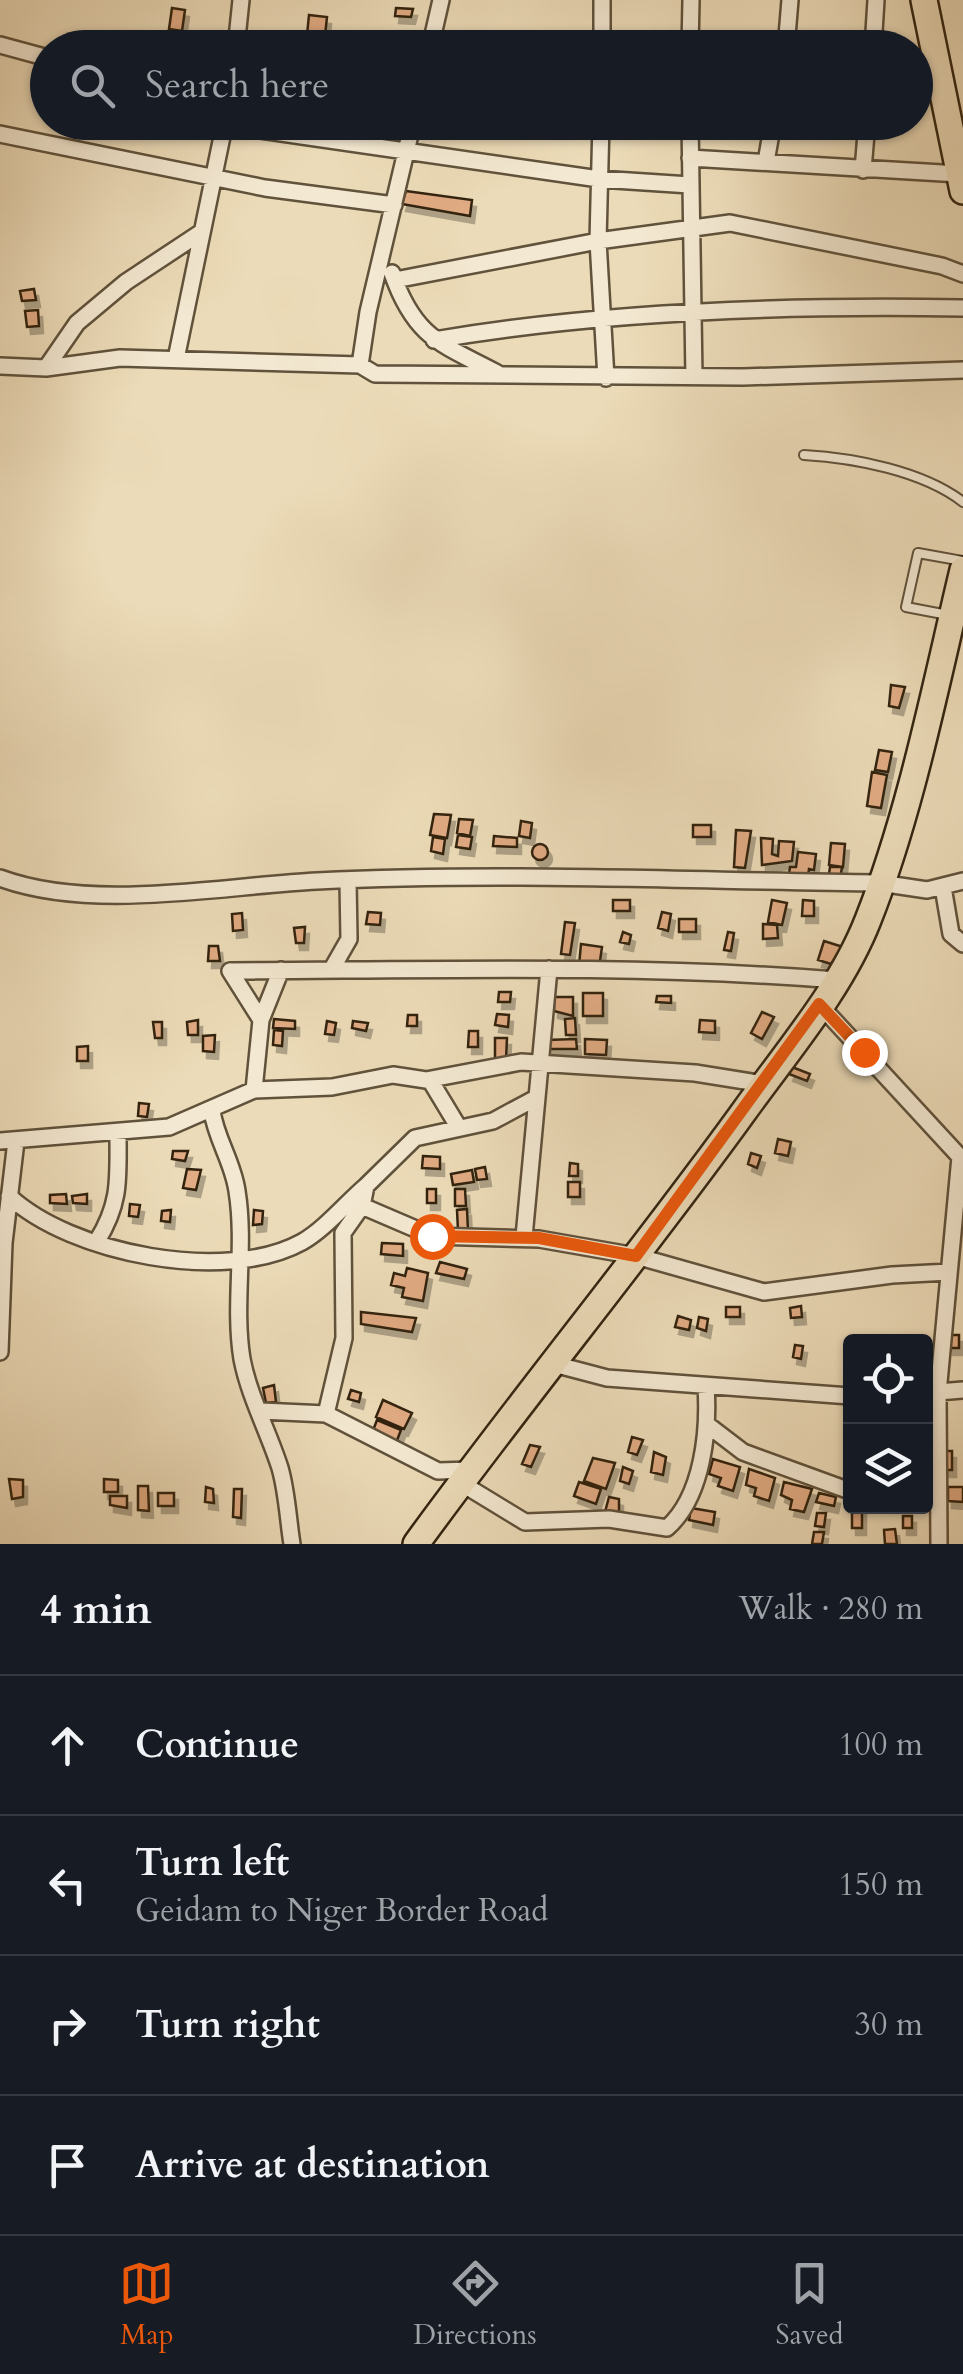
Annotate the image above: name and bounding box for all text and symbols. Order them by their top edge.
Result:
search box [30,30,933,140]
icon: search [65,58,120,113]
text: Search here [145,59,329,111]
route end [842,1030,888,1076]
route start [410,1214,456,1260]
map controls [843,1334,933,1514]
button: locate [843,1334,933,1424]
button: layers [843,1424,933,1514]
text: 4 min [40,1581,152,1638]
text: Walk · 280 m [738,1587,923,1631]
icon: ahead [40,1718,95,1773]
text: Continue [135,1719,299,1771]
text: 100 m [838,1723,923,1767]
text: Turn left [135,1837,289,1889]
icon: left [40,1858,95,1913]
text: 150 m [838,1863,923,1907]
text: Geidam to Niger Border Road [135,1889,548,1933]
icon: right [40,1998,95,2053]
text: Turn right [135,1999,320,2051]
text: 30 m [855,2003,923,2047]
icon: arrive [40,2138,95,2193]
text: Arrive at destination [135,2139,490,2191]
tab: Map [119,2256,174,2354]
tab: Directions [413,2256,537,2354]
tab: Saved [776,2256,844,2354]

